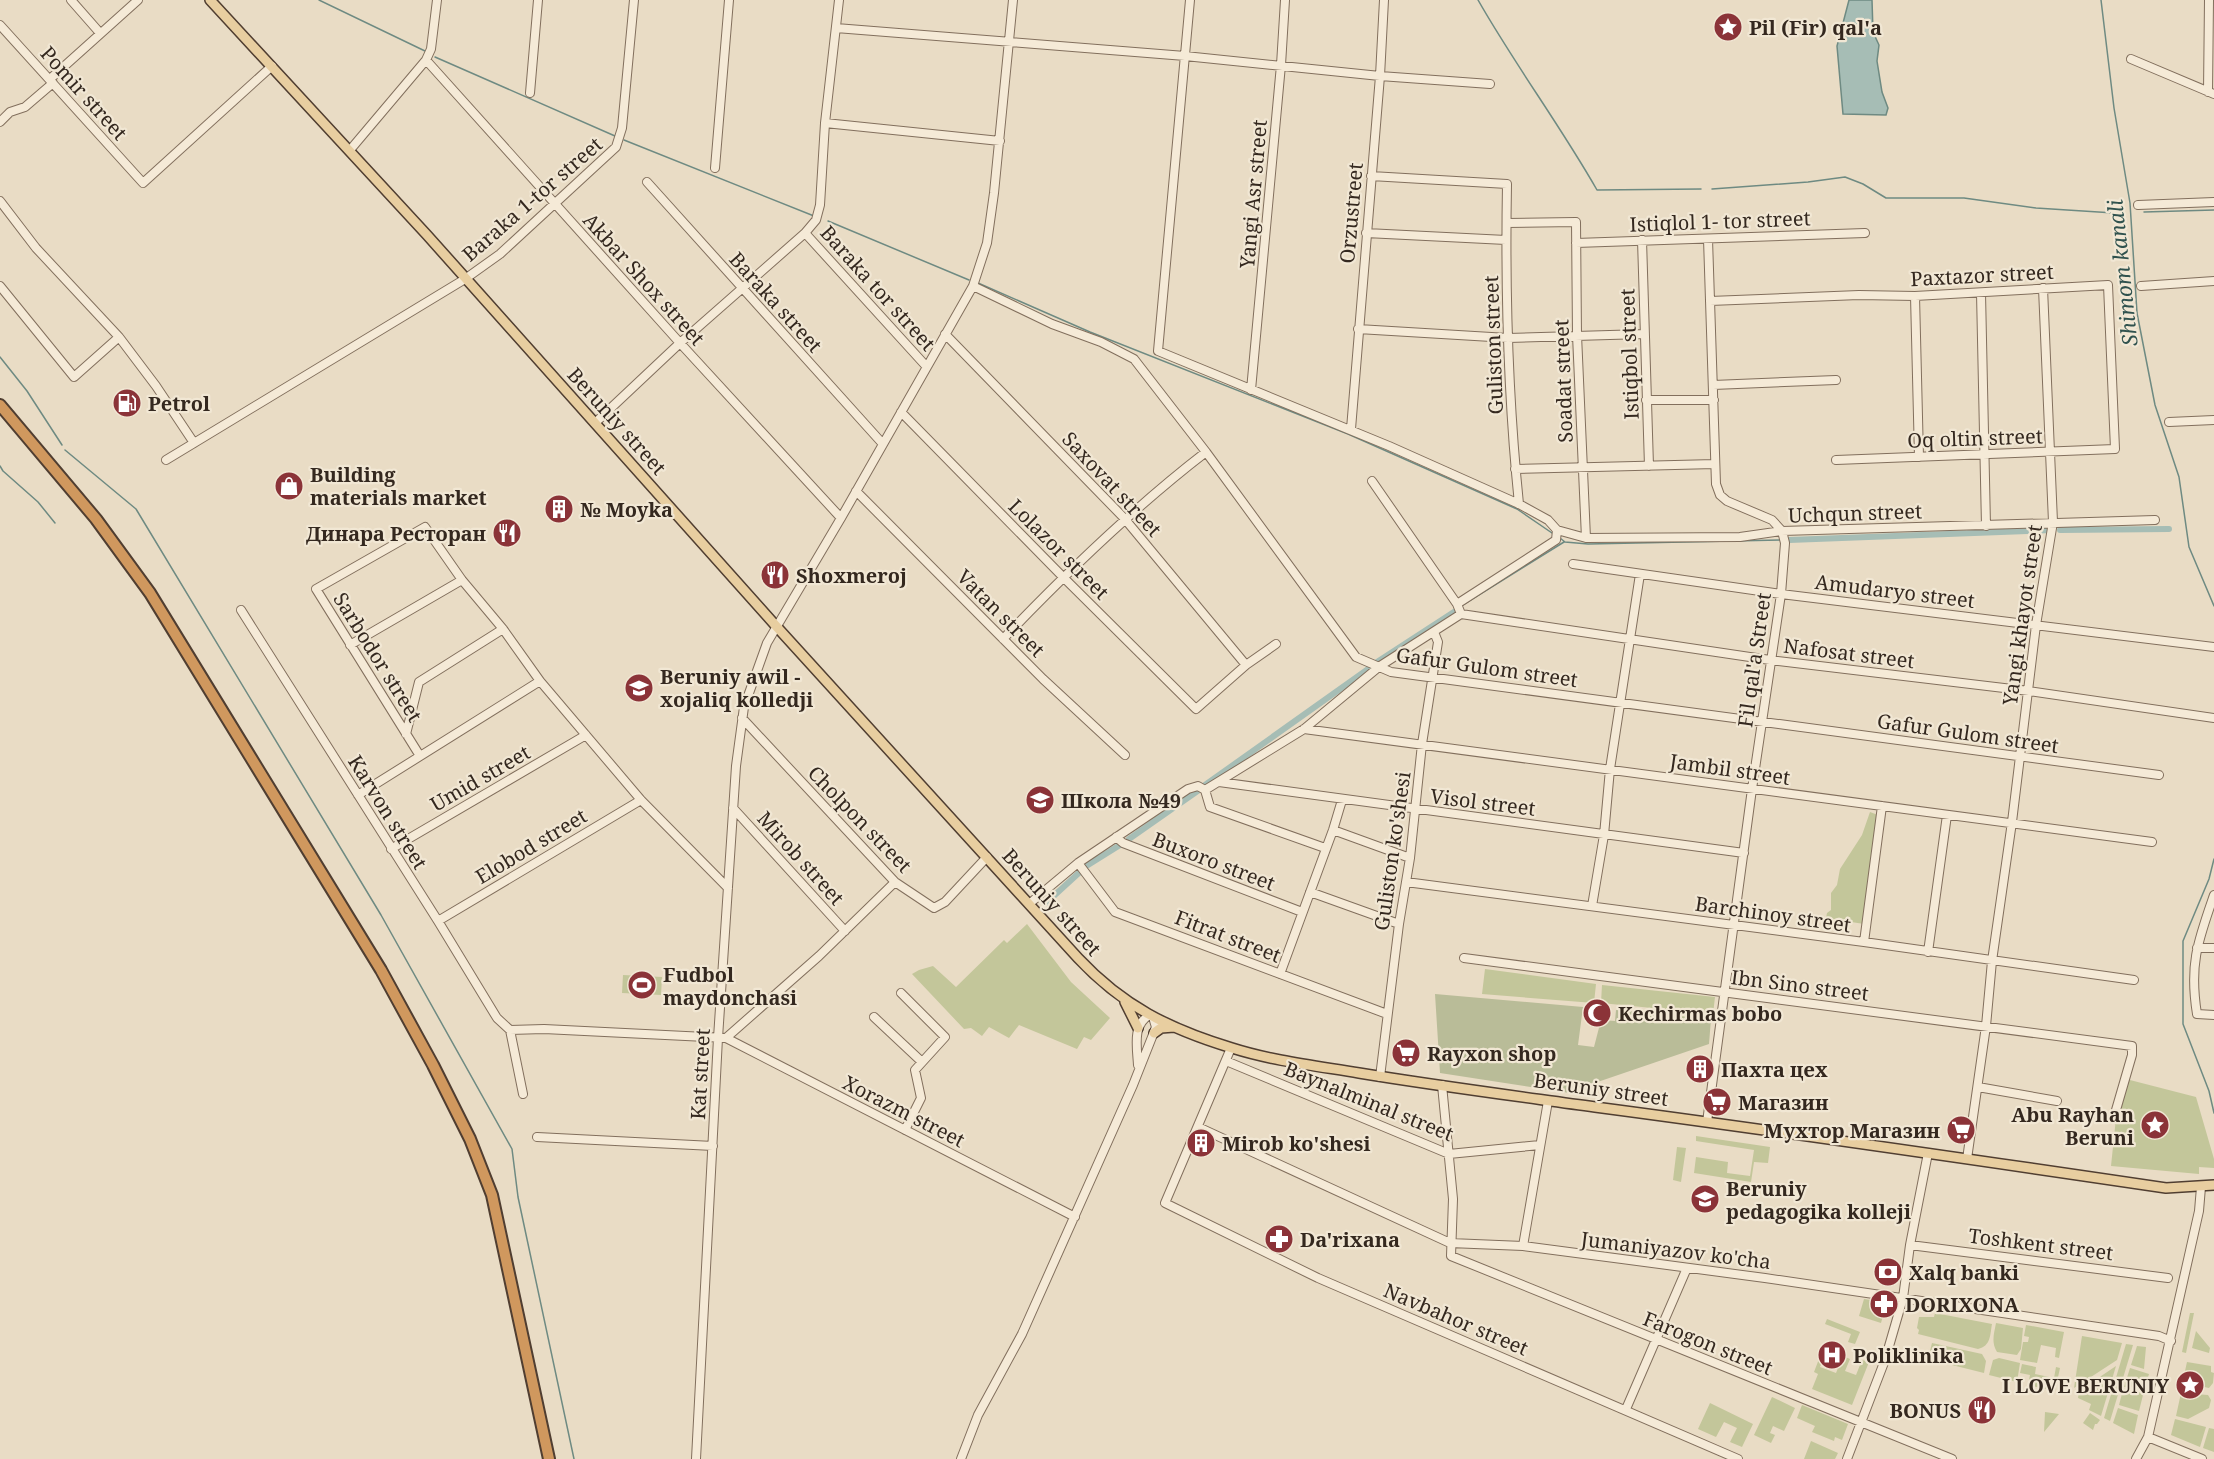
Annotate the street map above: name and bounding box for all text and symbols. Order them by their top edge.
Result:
place icon: Pil (Fir) qal'a [1712,11,1744,43]
place label: Pil (Fir) qal'a [1749,14,1882,41]
street label: Pomir street [35,40,133,146]
street label: Yangi Asr street [1233,118,1273,271]
street label: Baraka 1-tor street [456,131,608,267]
street label: Orzustreet [1333,161,1369,265]
water label: Shimom kanali [2100,198,2144,348]
street label: Istiqlol 1- tor street [1629,204,1811,238]
street label: Akbar Shox street [577,207,711,351]
street label: Baraka tor street [814,220,942,356]
street label: Baraka street [724,246,828,358]
street label: Paxtazor street [1910,258,2054,292]
street label: Guliston street [1477,275,1509,415]
street label: Istiqbol street [1613,288,1645,420]
street label: Soadat street [1547,319,1579,443]
street label: Beruniy street [562,362,672,480]
fuel station icon: Petrol [111,387,143,419]
place label: Petrol [148,390,210,417]
street label: Oq oltin street [1907,422,2043,454]
street label: Saxovat street [1056,426,1168,542]
place label: Building materials market [310,461,487,511]
shop icon: Building materials market [273,470,305,502]
building icon: № Moyka [543,493,575,525]
street label: Lolazor street [1003,493,1115,605]
place label: № Moyka [580,496,673,523]
street label: Uchqun street [1788,497,1922,529]
restaurant icon: Динара Ресторан [491,517,523,549]
place label: Динара Ресторан [306,520,487,547]
street label: Yangi khayot street [1996,523,2048,708]
restaurant icon: Shoxmeroj [759,559,791,591]
place label: Shoxmeroj [796,562,907,589]
street label: Vatan street [951,563,1051,663]
street label: Amudaryo street [1814,568,1976,614]
street label: Sarbodor street [327,587,429,727]
street label: Fil qal'a Street [1731,591,1777,729]
street label: Nafosat street [1782,632,1916,674]
street label: Gafur Gulom street [1395,641,1579,693]
place label: Beruniy awil - xojaliq kolledji [660,663,813,713]
school or university icon: Beruniy awil - xojaliq kolledji [623,672,655,704]
street label: Gafur Gulom street [1876,707,2060,759]
street label: Umid street [425,739,535,817]
street label: Jambil street [1667,747,1792,791]
street label: Karvon street [342,750,434,874]
street label: Cholpon street [802,760,918,878]
street label: Guliston ko'shesi [1367,769,1417,932]
street label: Visol street [1429,782,1537,822]
school or university icon: Школа №49 [1024,784,1056,816]
place label: Школа №49 [1061,787,1181,814]
street label: Elobod street [470,802,592,890]
street label: Mirob street [752,805,850,911]
street label: Buxoro street [1149,825,1279,897]
street label: Beruniy street [997,843,1107,961]
street label: Barchinoy street [1693,890,1853,938]
street label: Fitrat street [1171,903,1285,969]
place label: Fudbol maydonchasi [663,961,797,1011]
street label: Ibn Sino street [1730,963,1870,1007]
sports icon: Fudbol maydonchasi [626,969,658,1001]
mosque icon: Kechirmas bobo [1581,997,1613,1029]
place label: Kechirmas bobo [1618,1000,1782,1027]
street label: Kat street [684,1028,716,1120]
supermarket icon: Rayxon shop [1390,1037,1422,1069]
place label: Rayxon shop [1427,1040,1556,1067]
building icon: Пахта цех [1684,1053,1716,1085]
street label: Baynalminal street [1280,1055,1458,1147]
place label: Пахта цех [1721,1056,1828,1083]
street label: Beruniy street [1532,1066,1670,1112]
street label: Xorazm street [839,1069,969,1153]
supermarket icon: Магазин [1701,1086,1733,1118]
place label: Магазин [1738,1089,1829,1116]
place label: Abu Rayhan Beruni [2011,1101,2134,1151]
place icon: Abu Rayhan Beruni [2139,1109,2171,1141]
supermarket icon: Мухтор Магазин [1945,1114,1977,1146]
place label: Мухтор Магазин [1764,1117,1941,1144]
building icon: Mirob ko'shesi [1185,1127,1217,1159]
place label: Mirob ko'shesi [1222,1130,1370,1157]
place label: Beruniy pedagogika kolleji [1726,1175,1911,1225]
school or university icon: Beruniy pedagogika kolleji [1689,1183,1721,1215]
street label: Toshkent street [1967,1222,2115,1266]
pharmacy icon: Da'rixana [1263,1223,1295,1255]
street label: Jumaniyazov ko'cha [1579,1225,1772,1275]
place label: Da'rixana [1300,1226,1400,1253]
bank icon: Xalq banki [1872,1256,1904,1288]
place label: Xalq banki [1909,1259,2019,1286]
street label: Navbahor street [1380,1276,1532,1362]
pharmacy icon: DORIXONA [1868,1288,1900,1320]
place label: DORIXONA [1905,1291,2020,1318]
street label: Farogon street [1639,1305,1777,1381]
hospital icon: Poliklinika [1816,1339,1848,1371]
place label: Poliklinika [1853,1342,1964,1369]
place icon: I LOVE BERUNIY [2174,1369,2206,1401]
place label: I LOVE BERUNIY [2002,1372,2169,1399]
restaurant icon: BONUS [1966,1394,1998,1426]
place label: BONUS [1890,1397,1961,1424]

